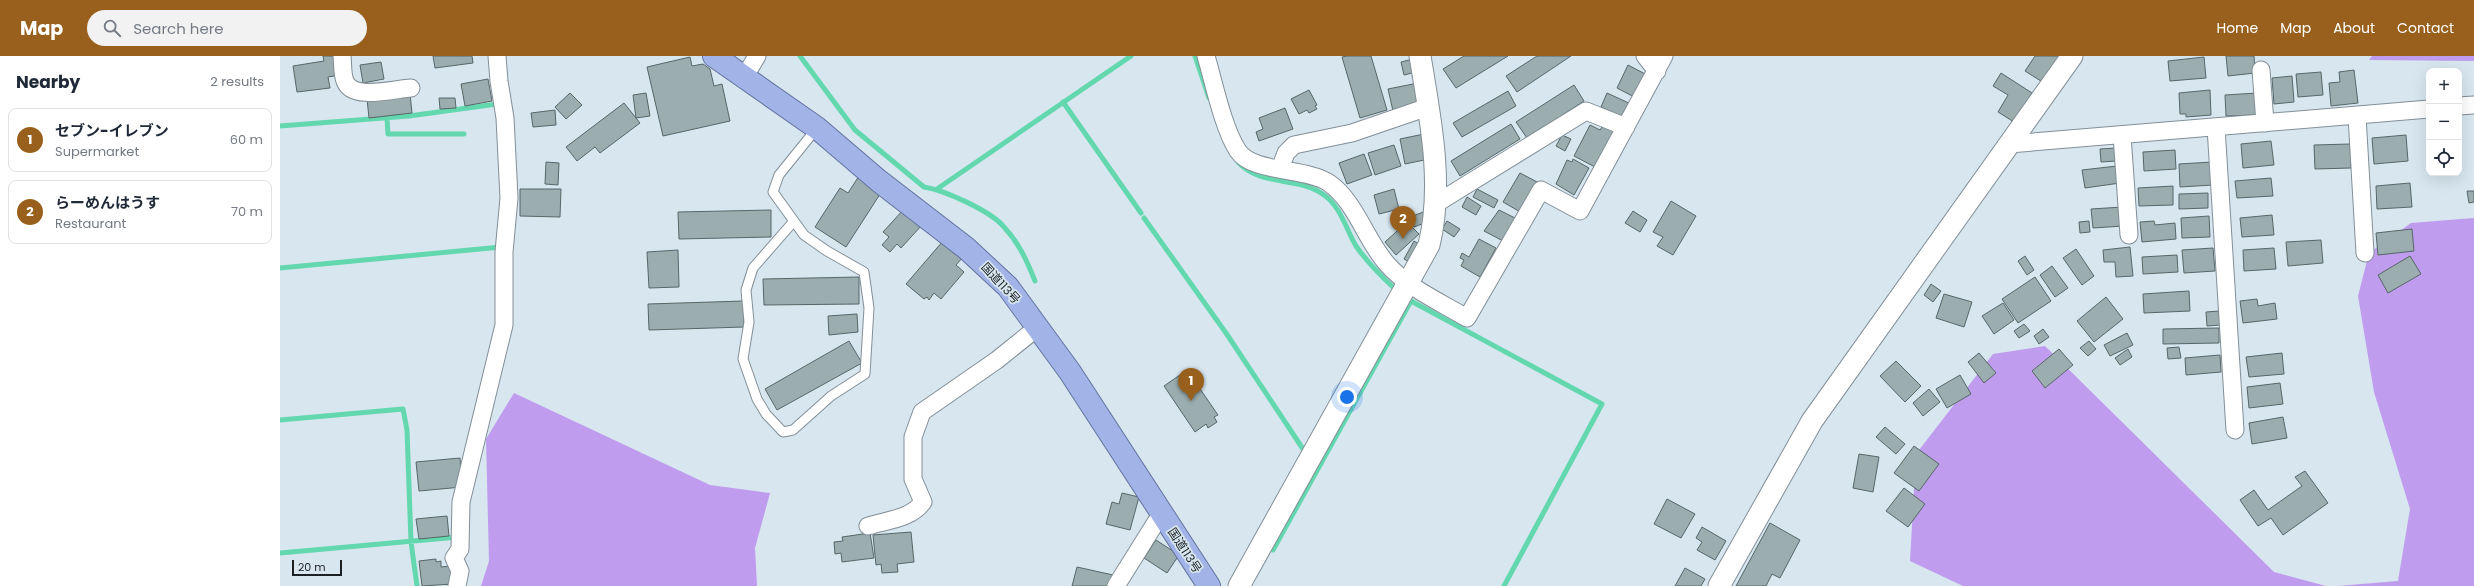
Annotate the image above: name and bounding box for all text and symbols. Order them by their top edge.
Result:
search box [87,10,367,46]
text: Map [20,15,63,42]
icon: search [101,17,123,39]
text: Search here [133,18,224,39]
text: Home [2216,18,2258,38]
text: Map [2280,18,2311,38]
text: About [2333,18,2375,38]
text: Contact [2397,18,2454,38]
map controls [2426,68,2462,176]
button: + [2426,68,2462,104]
text: Nearby [16,70,80,94]
text: 2 results [210,72,264,91]
button: − [2426,104,2462,140]
text: セブン-イレブン [55,120,169,141]
text: 1 [28,130,32,149]
text: 60 m [230,130,263,149]
button: locate [2426,140,2462,176]
text: Supermarket [55,142,139,161]
text: らーめんはうす [55,192,160,213]
text: 2 [26,202,34,221]
text: 70 m [231,202,263,221]
pin: 2 [1390,206,1416,239]
text: Restaurant [55,214,126,233]
street label: 国道113号 [977,259,1025,307]
pin: 1 [1178,368,1204,401]
your location [1337,387,1357,407]
street label: 国道113号 [1164,524,1206,576]
scale bar [292,558,342,577]
text: 20 m [298,559,326,575]

